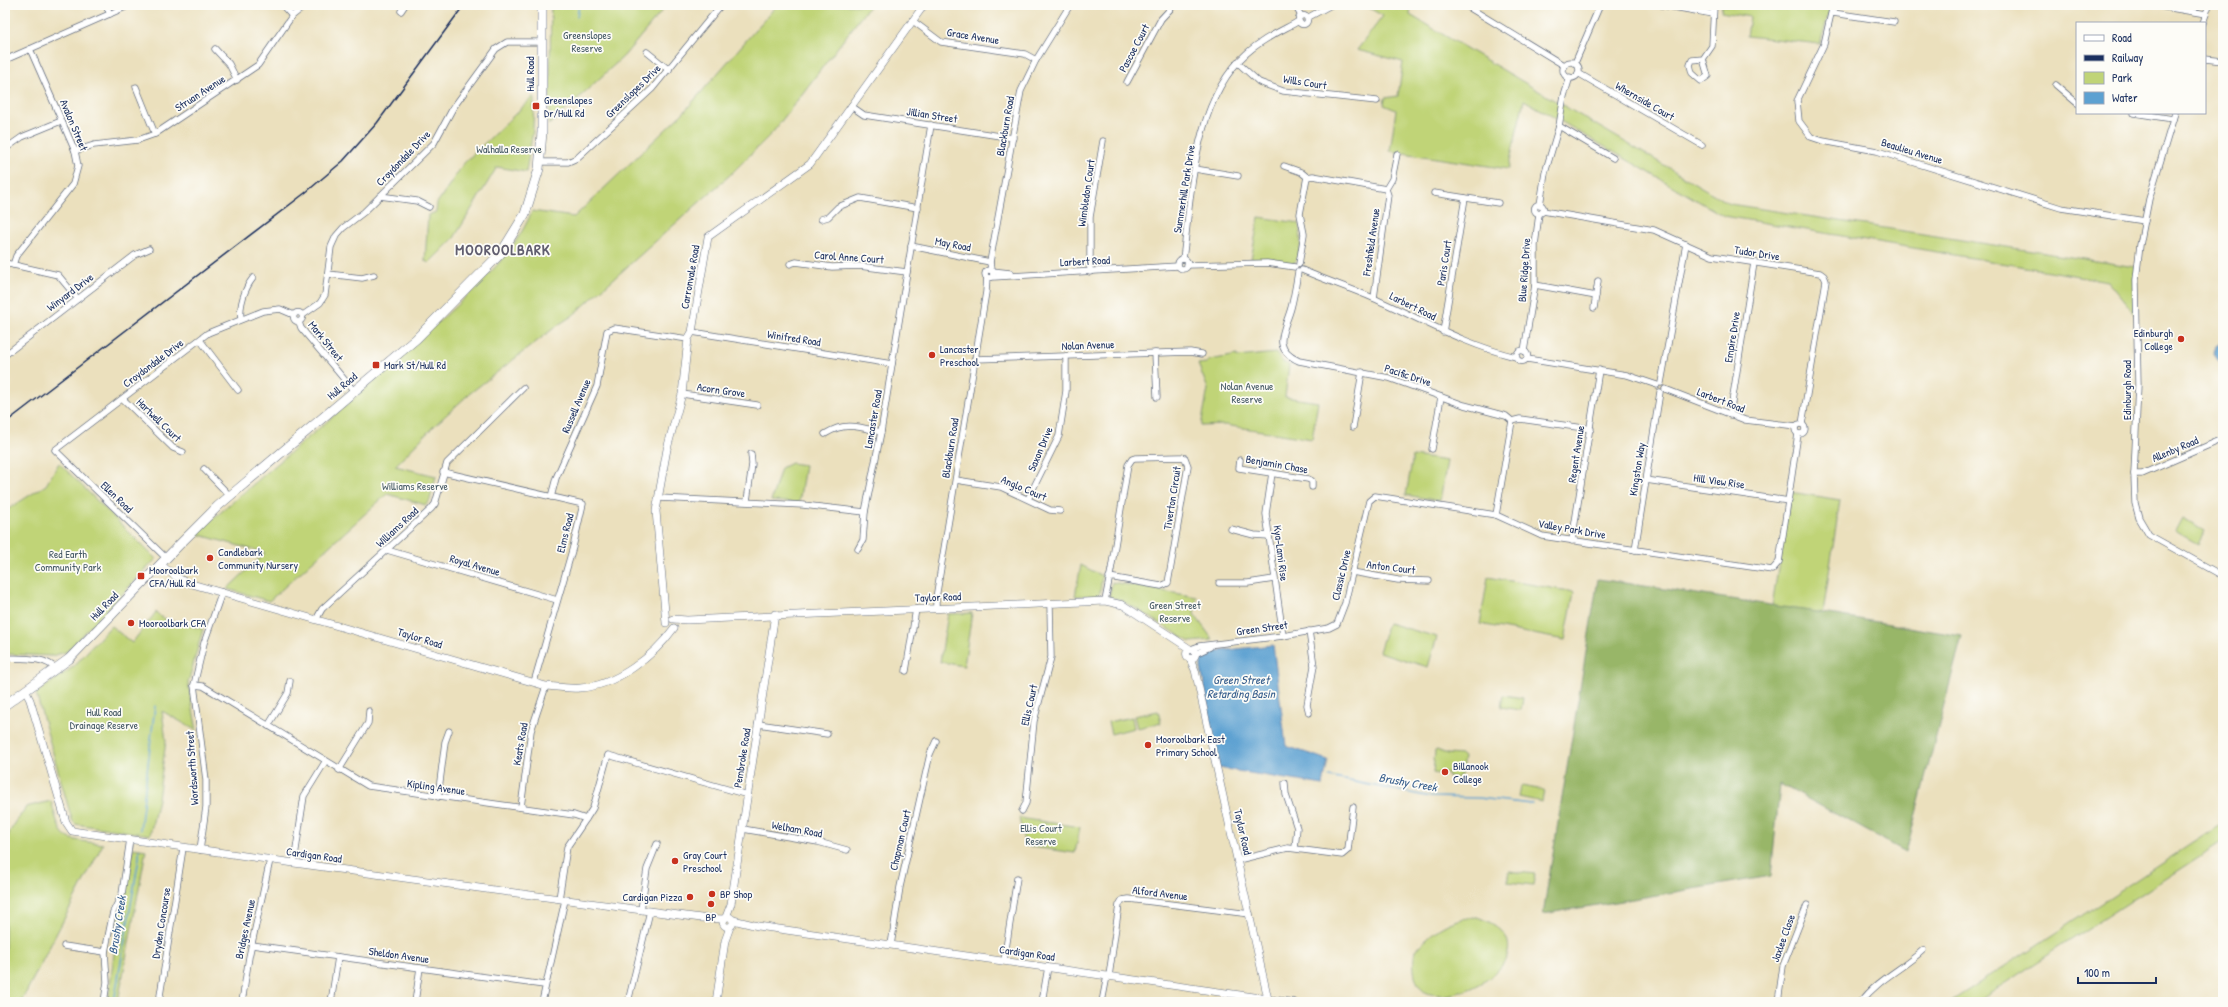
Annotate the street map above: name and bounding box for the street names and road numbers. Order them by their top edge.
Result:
street label: Pascoe Court [1116,21,1153,74]
street label: Grace Avenue [946,25,1001,47]
street label: Hull Road [523,56,537,91]
street label: Greenslopes Drive [602,61,664,121]
street label: Struan Avenue [172,71,228,114]
street label: Wills Court [1282,72,1328,92]
street label: Whernside Court [1613,78,1677,124]
street label: Blackburn Road [993,94,1017,157]
street label: Avalon Street [57,97,91,153]
street label: Jillian Street [906,104,959,126]
street label: Croydondale Drive [373,127,434,189]
street label: Beaulieu Avenue [1880,135,1945,167]
street label: Summerhill Park Drive [1170,143,1198,234]
street label: Wimbledon Court [1074,158,1098,227]
street label: Freshfield Avenue [1359,207,1383,278]
street label: May Road [934,234,973,254]
street label: Blue Ridge Drive [1515,237,1533,302]
street label: Paris Court [1433,239,1455,287]
street label: Carronvale Road [677,243,703,310]
street label: Tudor Drive [1733,243,1781,264]
street label: Carol Anne Court [814,248,884,266]
street label: Larbert Road [1060,253,1111,269]
street label: Winyard Drive [44,270,97,314]
street label: Larbert Road [1387,289,1439,324]
street label: Empire Drive [1721,310,1743,363]
street label: Mark Street [306,318,347,364]
street label: Winifred Road [766,327,823,349]
street label: Croydondale Drive [120,335,187,390]
street label: Nolan Avenue [1061,337,1115,353]
street label: Edinburgh Road [2120,359,2134,420]
street label: Pacific Drive [1383,361,1434,389]
street label: Hull Road [324,369,360,403]
street label: Russell Avenue [558,376,594,435]
street label: Acorn Grove [696,380,747,400]
street label: Larbert Road [1695,384,1748,416]
street label: Lancaster Road [861,388,885,449]
street label: Hartwell Court [134,395,185,445]
street label: Blackburn Road [938,416,962,479]
street label: Saxon Drive [1024,424,1056,473]
street label: Regent Avenue [1565,424,1588,484]
street label: Allenby Road [2150,433,2201,465]
street label: Kingston Way [1626,441,1648,497]
street label: Benjamin Chase [1245,452,1310,476]
street label: Tiverton Circuit [1160,465,1184,531]
street label: Hill View Rise [1692,470,1746,492]
street label: Anglo Court [999,472,1049,504]
street label: Ellen Road [98,478,137,516]
street label: Williams Road [373,503,422,550]
street label: Elms Road [553,511,577,554]
street label: Valley Park Drive [1537,516,1608,542]
street label: Kya-Lami Rise [1271,524,1291,582]
street label: Classic Drive [1328,548,1354,602]
street label: Royal Avenue [448,551,502,579]
street label: Anton Court [1366,557,1416,577]
street label: Hull Road [87,588,122,623]
street label: Taylor Road [915,589,962,605]
street label: Green Street [1236,617,1289,639]
street label: Taylor Road [396,625,445,652]
street label: Ellis Court [1017,683,1041,727]
street label: Keats Road [509,721,531,766]
street label: Pembroke Road [730,727,754,789]
street label: Wordsworth Street [182,730,202,806]
street label: Kipling Avenue [406,776,467,798]
street label: Chapman Court [886,808,914,872]
street label: Taylor Road [1231,808,1255,857]
street label: Welham Road [771,818,824,840]
street label: Cardigan Road [285,844,343,866]
street label: Alford Avenue [1132,883,1189,903]
street label: Dryden Concourse [148,886,174,959]
street label: Bridges Avenue [232,897,258,960]
street label: Jaxlee Close [1768,912,1798,964]
street label: Cardigan Road [998,942,1056,964]
street label: Sheldon Avenue [368,944,431,966]

